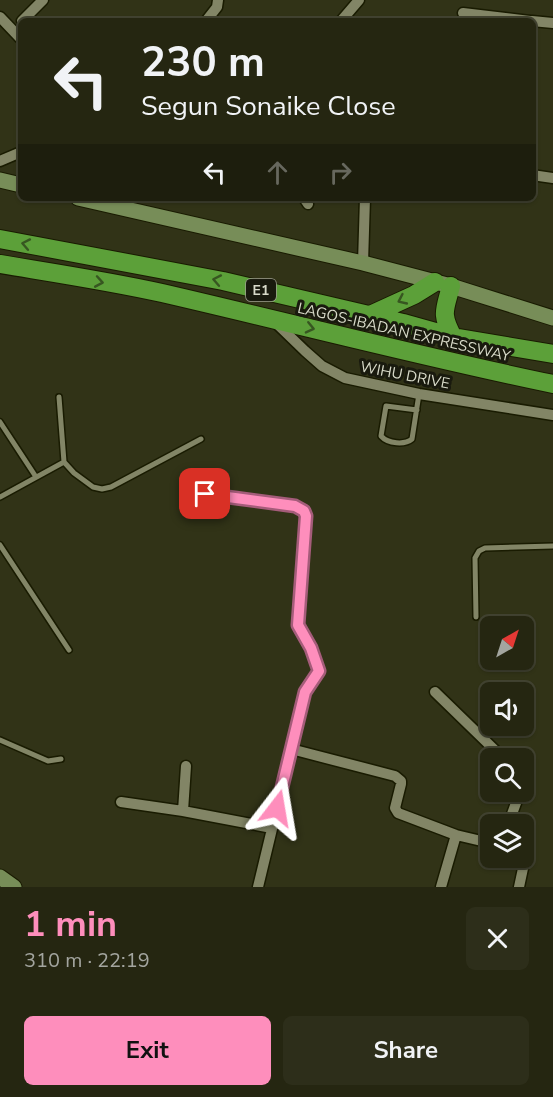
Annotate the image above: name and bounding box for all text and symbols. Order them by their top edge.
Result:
text: 230 m [141,34,265,91]
icon: left [42,42,120,120]
text: Segun Sonaike Close [141,88,396,125]
icon: left [198,156,231,189]
icon: ahead [261,156,294,189]
icon: right [324,156,357,189]
one-way arrow [21,238,31,251]
one-way arrow [213,274,223,287]
one-way arrow [94,275,104,287]
road number: E1 [246,279,276,301]
one-way arrow [398,293,409,305]
street label: LAGOS-IBADAN EXPRESSWAY [296,298,513,366]
one-way arrow [305,321,315,334]
street label: WIHU DRIVE [359,357,451,393]
pin [179,468,230,519]
icon: arrive [188,477,221,510]
north arrow [480,616,534,670]
map controls [480,616,534,868]
button: sound [480,682,534,736]
button: search [480,748,534,802]
position arrow [245,776,309,840]
button: layers [480,814,534,868]
text: 1 min [24,900,117,949]
button: close [466,907,529,970]
text: 310 m · 22:19 [24,947,150,974]
button: Exit [24,1016,271,1085]
button: Share [283,1016,529,1085]

